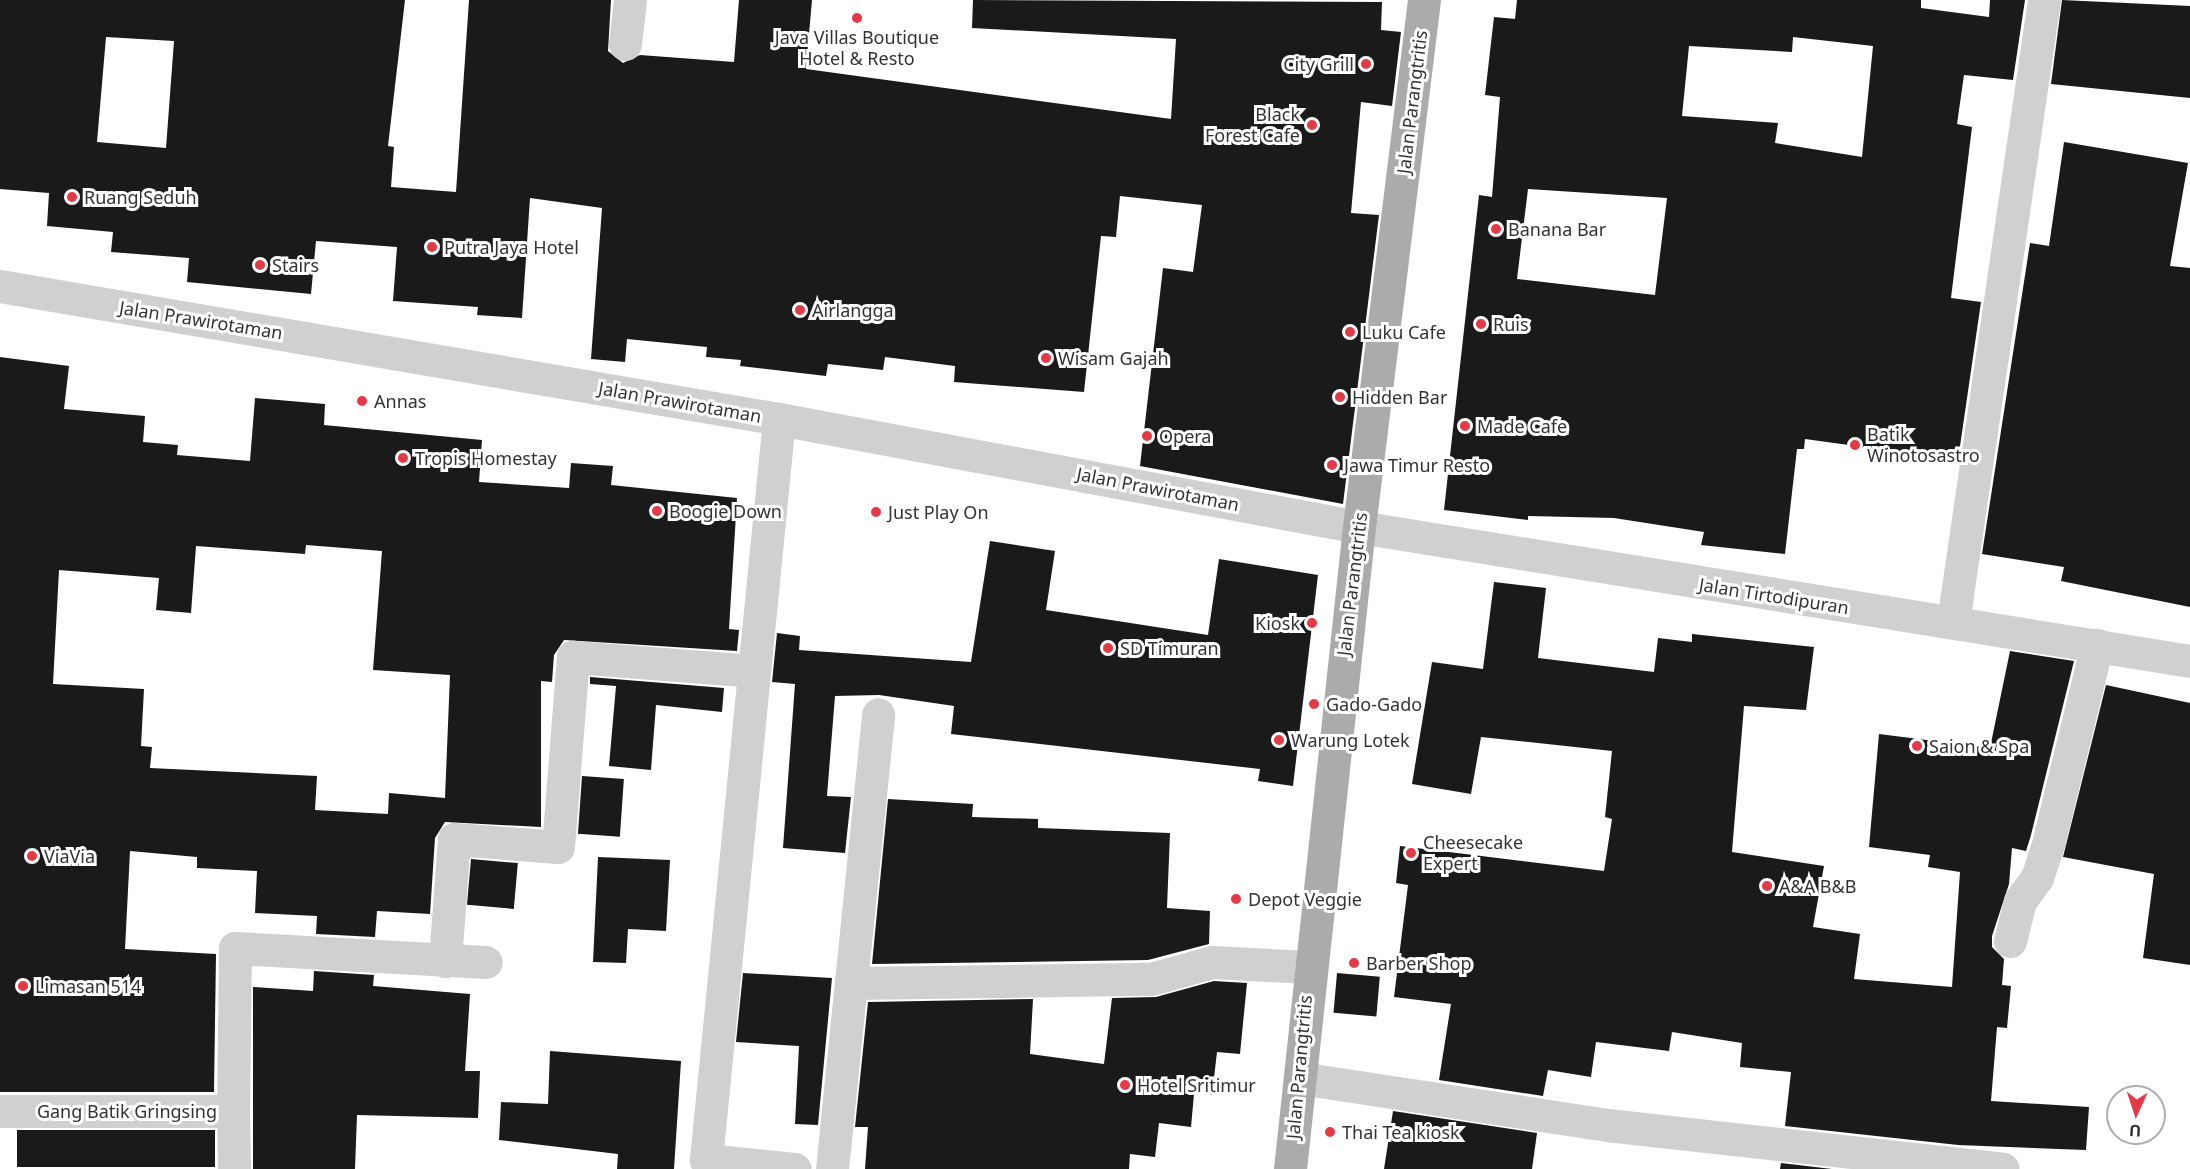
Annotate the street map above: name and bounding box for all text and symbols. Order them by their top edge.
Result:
marker: Java Villas Boutique Hotel & Resto [850,11,864,25]
place label: Java Villas Boutique Hotel & Resto [775,27,939,70]
street label: Jalan Parangtritis [1392,29,1432,175]
place label: City Grill [1283,53,1354,75]
marker: City Grill [1359,57,1373,71]
place label: Black Forest Cafe [1205,104,1300,146]
marker: Black Forest Cafe [1305,118,1319,132]
place label: Ruang Seduh [84,186,197,208]
marker: Ruang Seduh [65,190,79,204]
place label: Banana Bar [1508,218,1606,240]
marker: Banana Bar [1489,222,1503,236]
place label: Putra Jaya Hotel [444,236,579,258]
marker: Putra Jaya Hotel [425,240,439,254]
place label: Stairs [272,254,319,276]
marker: Stairs [253,258,267,272]
street label: Jalan Prawirotaman [118,296,284,344]
place label: Airlangga [812,299,894,321]
marker: Airlangga [793,303,807,317]
place label: Ruis [1493,313,1529,335]
marker: Ruis [1474,317,1488,331]
place label: Luku Cafe [1362,321,1446,343]
marker: Luku Cafe [1343,325,1357,339]
place label: Wisam Gajah [1058,347,1169,369]
marker: Wisam Gajah [1039,351,1053,365]
street label: Jalan Prawirotaman [597,377,763,427]
place label: Hidden Bar [1352,386,1447,408]
place label: Annas [374,390,426,412]
marker: Hidden Bar [1333,390,1347,404]
marker: Annas [355,394,369,408]
place label: Made Cafe [1477,415,1567,437]
marker: Made Cafe [1458,419,1472,433]
place label: Batik Winotosastro [1867,424,1980,466]
place label: Opera [1159,425,1211,447]
marker: Opera [1140,429,1154,443]
marker: Batik Winotosastro [1848,438,1862,452]
place label: Tropis Homestay [415,447,557,469]
marker: Tropis Homestay [396,451,410,465]
place label: Jawa Timur Resto [1344,454,1490,476]
marker: Jawa Timur Resto [1325,458,1339,472]
street label: Jalan Prawirotaman [1075,463,1241,515]
place label: Boogie Down [669,500,782,522]
place label: Just Play On [888,501,989,523]
marker: Boogie Down [650,504,664,518]
marker: Just Play On [869,505,883,519]
street label: Jalan Parangtritis [1332,511,1372,657]
street label: Jalan Tirtodipuran [1698,574,1850,618]
place label: Kiosk [1255,612,1300,634]
marker: Kiosk [1305,616,1319,630]
place label: SD Timuran [1120,637,1219,659]
marker: SD Timuran [1101,641,1115,655]
place label: Gado-Gado [1326,693,1422,715]
marker: Gado-Gado [1307,697,1321,711]
place label: Warung Lotek [1291,729,1409,751]
marker: Warung Lotek [1272,733,1286,747]
place label: Saion & Spa [1929,735,2029,757]
marker: Saion & Spa [1910,739,1924,753]
place label: Cheesecake Expert [1423,832,1523,874]
place label: ViaVia [44,845,95,867]
marker: Cheesecake Expert [1404,846,1418,860]
marker: ViaVia [25,849,39,863]
place label: A&A B&B [1779,875,1856,897]
marker: A&A B&B [1760,879,1774,893]
place label: Depot Veggie [1248,888,1362,910]
marker: Depot Veggie [1229,892,1243,906]
place label: Barber Shop [1366,952,1472,974]
marker: Barber Shop [1347,956,1361,970]
place label: Limasan 514 [35,975,141,997]
marker: Limasan 514 [16,979,30,993]
street label: Jalan Parangtritis [1282,994,1316,1140]
place label: Hotel Sritimur [1137,1074,1256,1096]
marker: Hotel Sritimur [1118,1078,1132,1092]
north arrow [2106,1085,2166,1145]
street label: Gang Batik Gringsing [37,1100,217,1122]
text: U [2129,1120,2142,1142]
place label: Thai Tea kiosk [1342,1121,1460,1143]
marker: Thai Tea kiosk [1323,1125,1337,1139]

